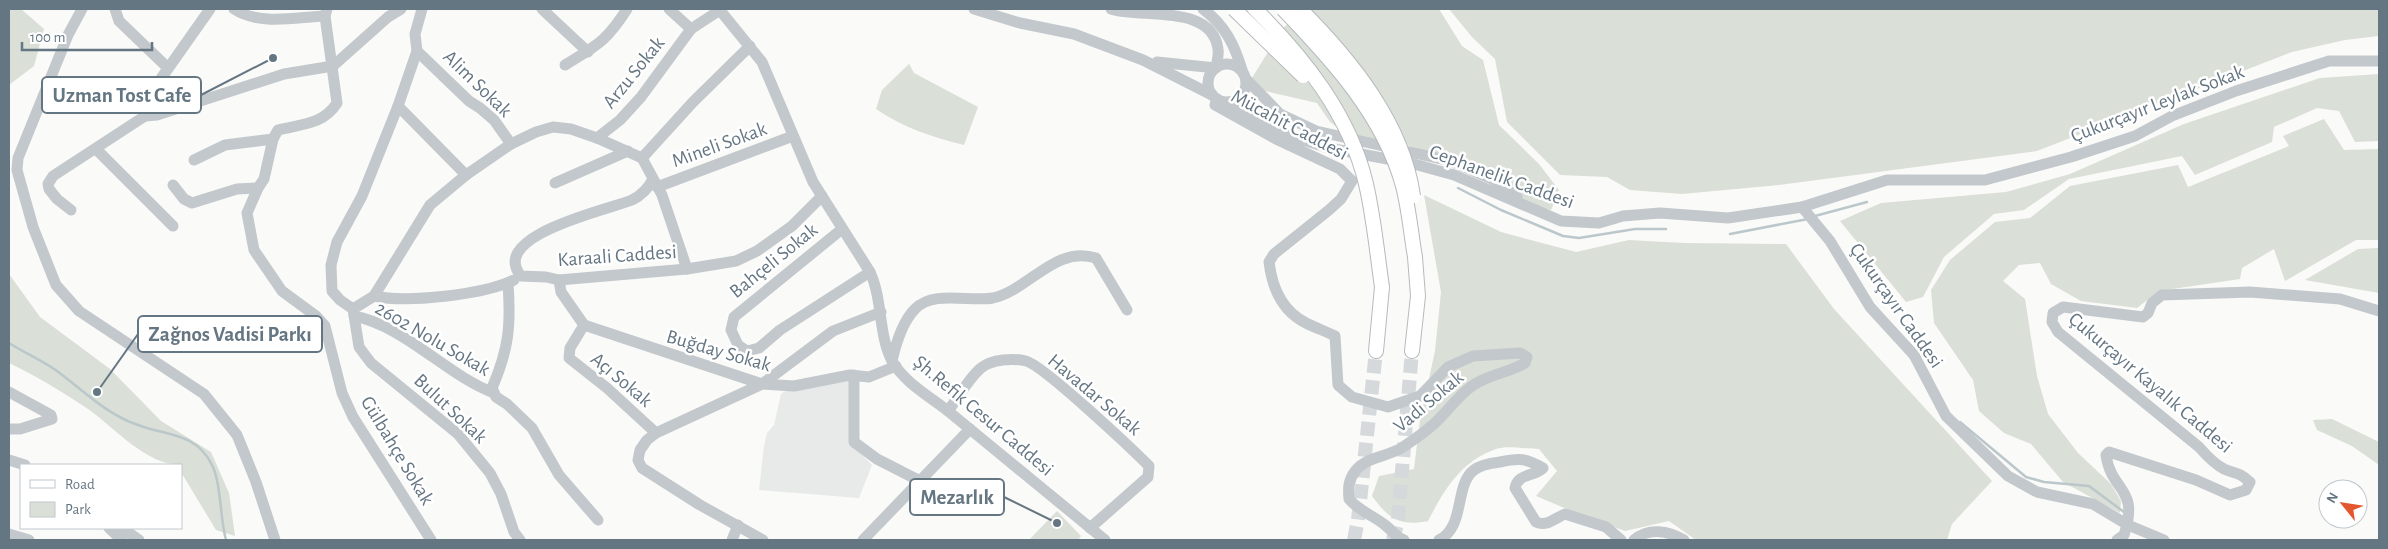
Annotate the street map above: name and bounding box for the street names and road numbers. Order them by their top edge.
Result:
street label: Arzu Sokak [599,33,668,112]
street label: Alim Sokak [439,46,515,121]
street label: Çukurçayır Leylak Sokak [2068,62,2247,146]
street label: Mücahit Caddesi [1228,86,1351,164]
street label: Mineli Sokak [669,119,769,171]
street label: Cephanelik Caddesi [1427,141,1577,212]
street label: Bahçeli Sokak [726,220,821,302]
street label: Çukurçayır Caddesi [1846,239,1947,372]
street label: Karaali Caddesi [557,242,677,270]
street label: 2602 Nolu Sokak [372,298,493,380]
street label: Çukurçayır Kayalık Caddesi [2065,309,2236,457]
street label: Buğday Sokak [664,326,773,375]
street label: Açı Sokak [587,349,656,411]
street label: Havadar Sokak [1044,350,1145,439]
street label: Şh.Refik Cesur Caddesi [910,352,1057,480]
street label: Vadi Sokak [1390,367,1467,436]
street label: Bulut Sokak [410,370,491,447]
street label: Gülbahçe Sokak [357,393,437,508]

